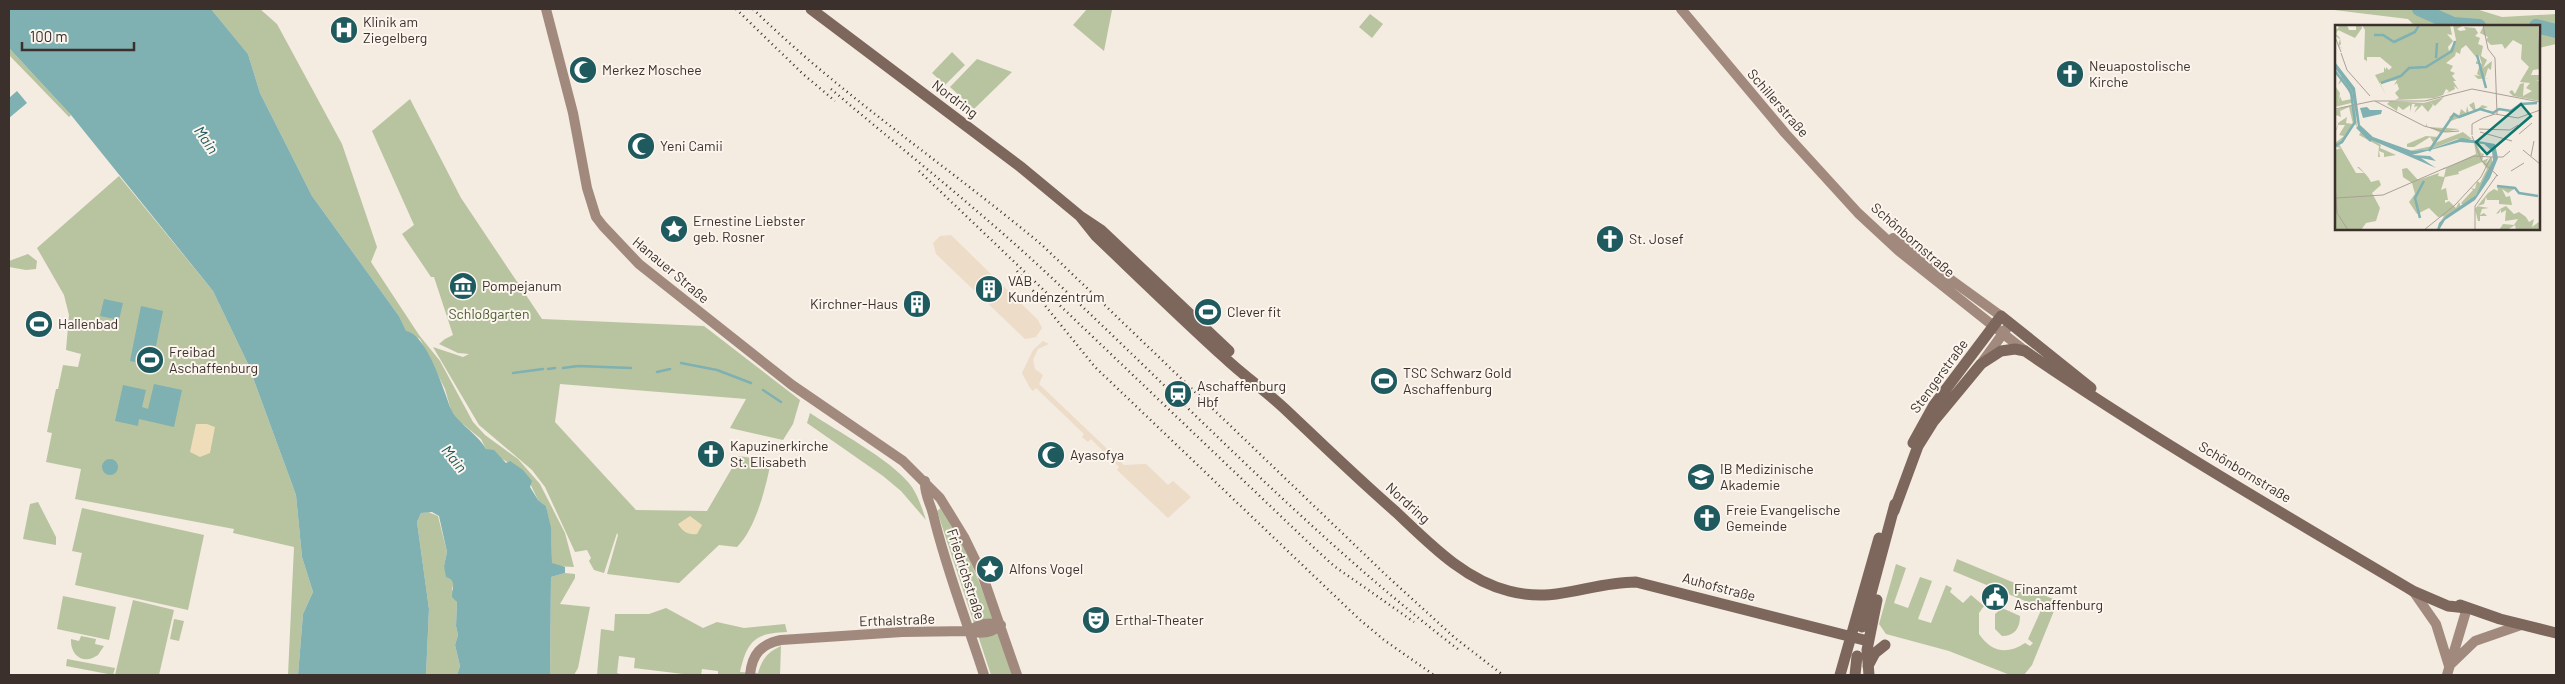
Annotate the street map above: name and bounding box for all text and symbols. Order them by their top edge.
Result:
place label: Klinik am Ziegelberg [363,13,427,46]
hospital icon: Klinik am Ziegelberg [329,15,359,45]
scale bar [22,20,135,52]
inset map [2335,25,2540,230]
text: 100 m [30,27,68,45]
mosque icon: Merkez Moschee [568,55,598,85]
place label: Neuapostolische Kirche [2089,57,2191,90]
church icon: Neuapostolische Kirche [2055,59,2085,89]
place label: Merkez Moschee [602,61,702,78]
street label: Schillerstraße [1744,65,1813,140]
street label: Nordring [929,76,982,121]
water label: Main [191,122,223,157]
mosque icon: Yeni Camii [626,131,656,161]
place label: Yeni Camii [660,137,723,154]
street label: Schönbornstraße [1868,199,1959,281]
place label: Ernestine Liebster geb. Rosner [693,212,805,245]
place icon: Ernestine Liebster geb. Rosner [659,214,689,244]
church icon: St. Josef [1595,224,1625,254]
place label: St. Josef [1629,230,1684,247]
street label: Hanauer Straße [630,233,713,307]
museum icon: Pompejanum [448,271,478,301]
place label: VAB Kundenzentrum [1008,272,1105,305]
building icon: VAB Kundenzentrum [974,274,1004,304]
place label: Pompejanum [482,277,562,294]
building icon: Kirchner-Haus [902,289,932,319]
place label: Kirchner-Haus [810,295,898,312]
sports icon: Clever fit [1193,297,1223,327]
place label: Clever fit [1227,303,1281,320]
park label: Schloßgarten [448,305,530,322]
sports icon: Hallenbad [24,309,54,339]
place label: Hallenbad [58,315,118,332]
street label: Stengerstraße [1906,335,1971,416]
place label: Freibad Aschaffenburg [169,343,258,376]
sports icon: Freibad Aschaffenburg [135,345,165,375]
place label: TSC Schwarz Gold Aschaffenburg [1403,364,1512,397]
sports icon: TSC Schwarz Gold Aschaffenburg [1369,366,1399,396]
place label: Aschaffenburg Hbf [1197,377,1286,410]
station icon: Aschaffenburg Hbf [1163,379,1193,409]
place label: Kapuzinerkirche St. Elisabeth [730,437,829,470]
street label: Schönbornstraße [2196,437,2295,506]
church icon: Kapuzinerkirche St. Elisabeth [696,439,726,469]
mosque icon: Ayasofya [1036,440,1066,470]
water label: Main [438,441,471,476]
place label: Ayasofya [1070,446,1124,463]
place label: IB Medizinische Akademie [1720,460,1814,493]
school or university icon: IB Medizinische Akademie [1686,462,1716,492]
street label: Nordring [1383,478,1434,527]
place label: Freie Evangelische Gemeinde [1726,501,1840,534]
church icon: Freie Evangelische Gemeinde [1692,503,1722,533]
street label: Friedrichstraße [944,526,989,621]
place icon: Alfons Vogel [975,554,1005,584]
place label: Alfons Vogel [1009,560,1083,577]
street label: Auhofstraße [1681,569,1758,604]
place label: Finanzamt Aschaffenburg [2014,580,2103,613]
public building icon: Finanzamt Aschaffenburg [1980,582,2010,612]
theatre icon: Erthal-Theater [1081,605,1111,635]
street label: Erthalstraße [859,610,935,629]
place label: Erthal-Theater [1115,611,1204,628]

